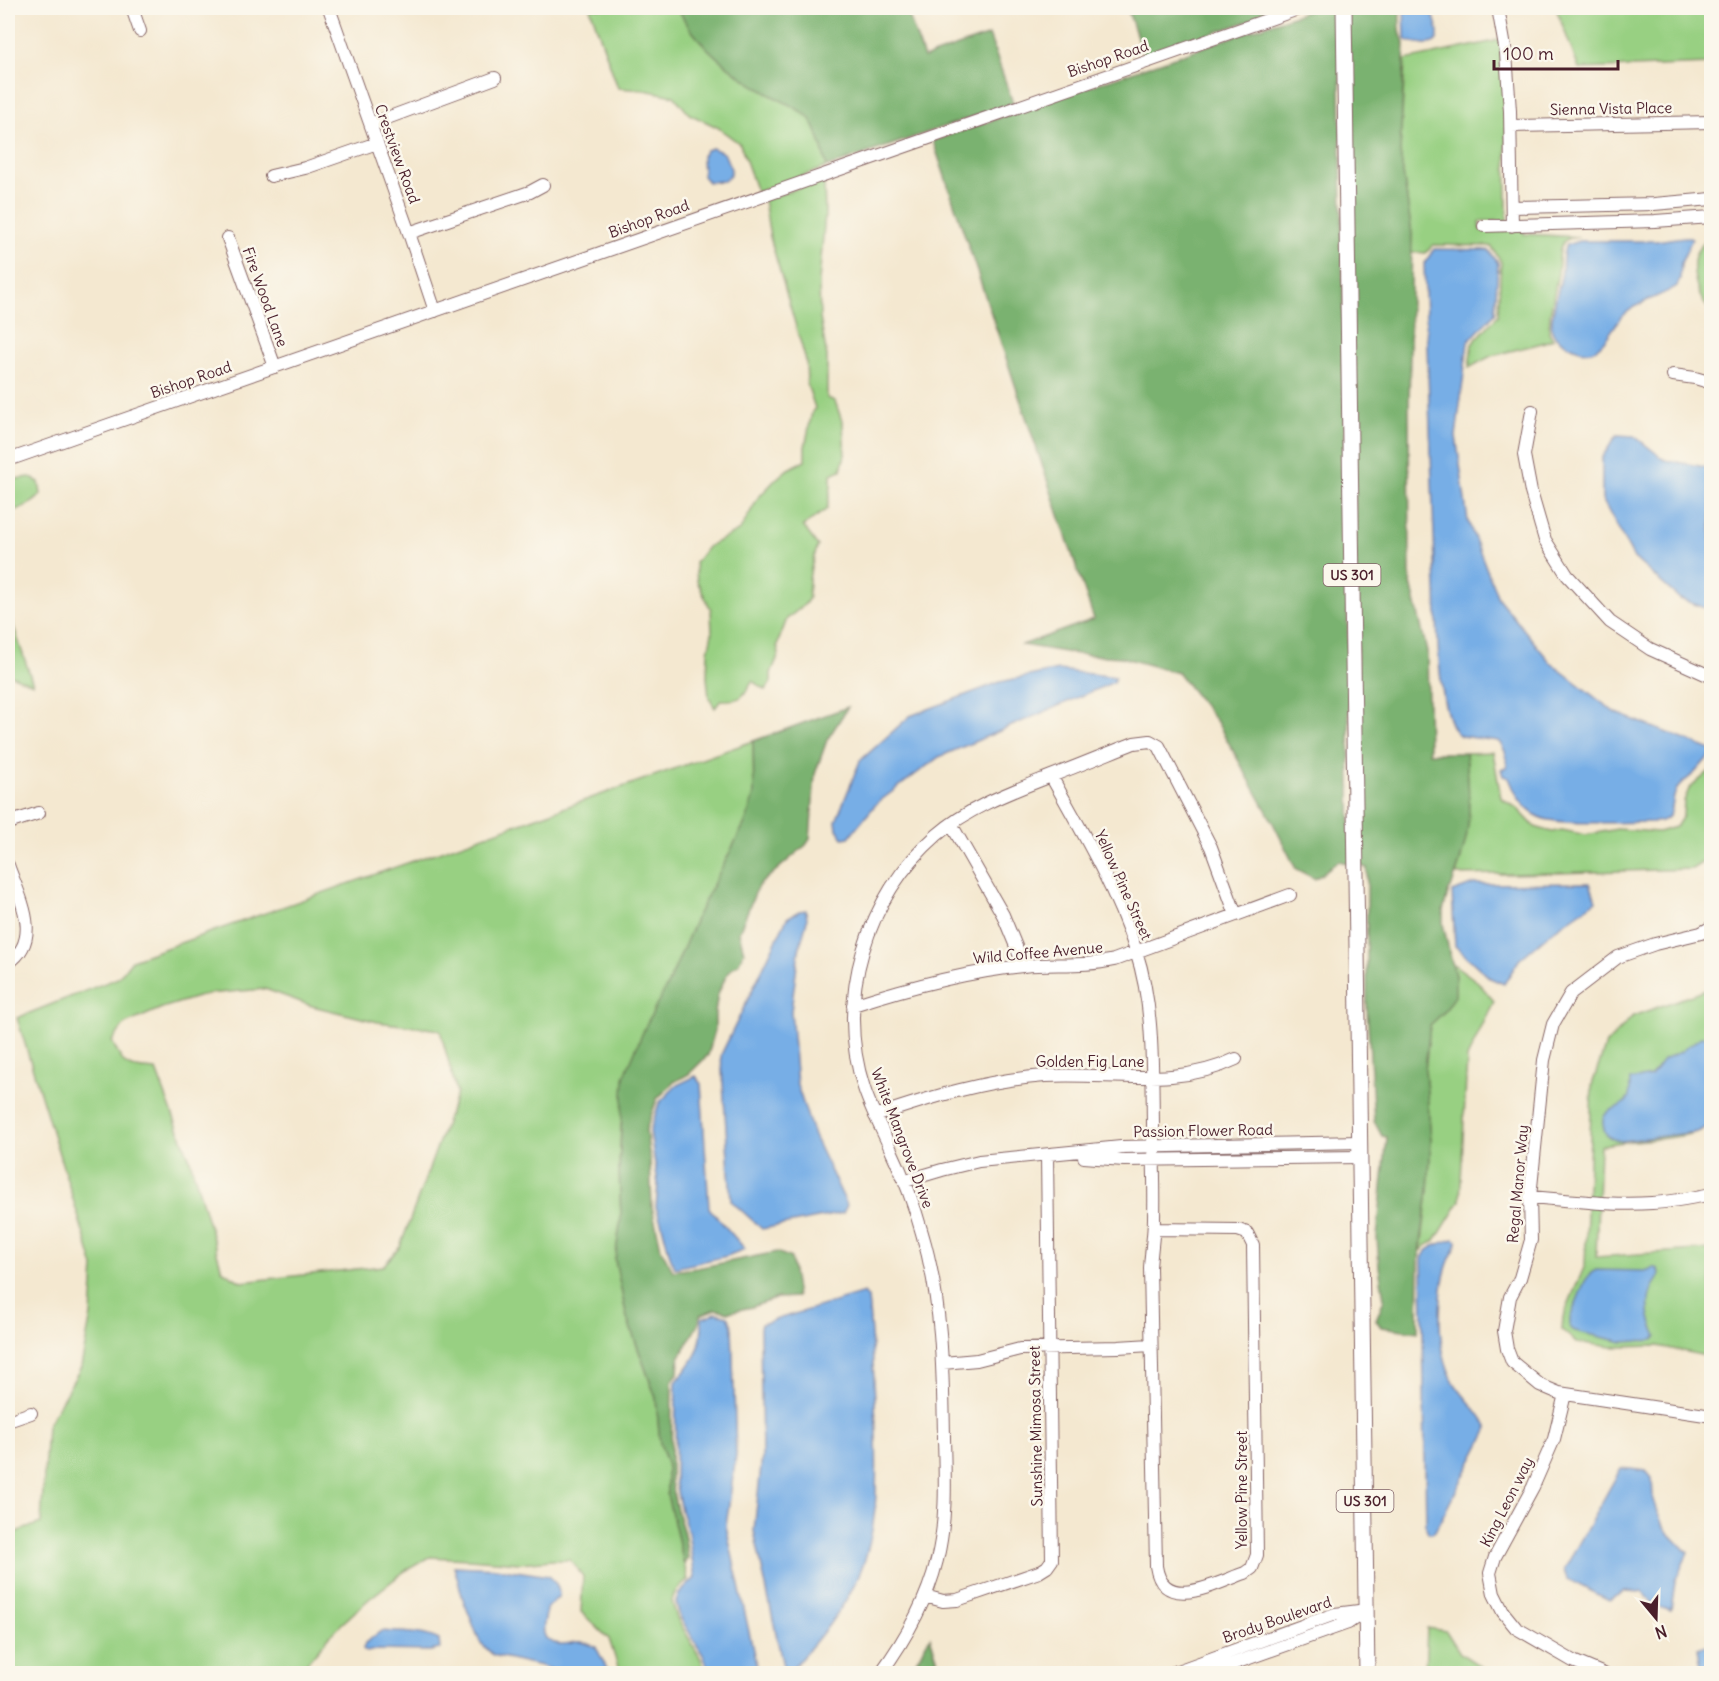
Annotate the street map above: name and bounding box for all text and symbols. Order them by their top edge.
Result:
scale bar [1494,33,1618,71]
street label: Bishop Road [1065,36,1151,81]
text: 100 m [1503,42,1554,65]
street label: Sienna Vista Place [1550,98,1672,119]
street label: Crestview Road [371,101,424,206]
street label: Bishop Road [606,195,692,242]
street label: Fire Wood Lane [239,244,292,349]
street label: Bishop Road [148,357,234,402]
road number: US 301 [1324,564,1380,586]
street label: Yellow Pine Street [1091,827,1156,943]
street label: Wild Coffee Avenue [972,937,1104,968]
street label: Golden Fig Lane [1036,1052,1144,1071]
street label: White Mangrove Drive [867,1065,938,1211]
street label: Passion Flower Road [1133,1120,1273,1141]
street label: Regal Manor Way [1503,1124,1532,1244]
street label: Sunshine Mimosa Street [1025,1345,1046,1507]
street label: Yellow Pine Street [1232,1431,1251,1549]
street label: King Leon way [1476,1454,1537,1550]
road number: US 301 [1336,1490,1394,1512]
north arrow [1626,1588,1686,1648]
street label: Brody Boulevard [1220,1592,1334,1647]
text: N [1652,1621,1669,1643]

